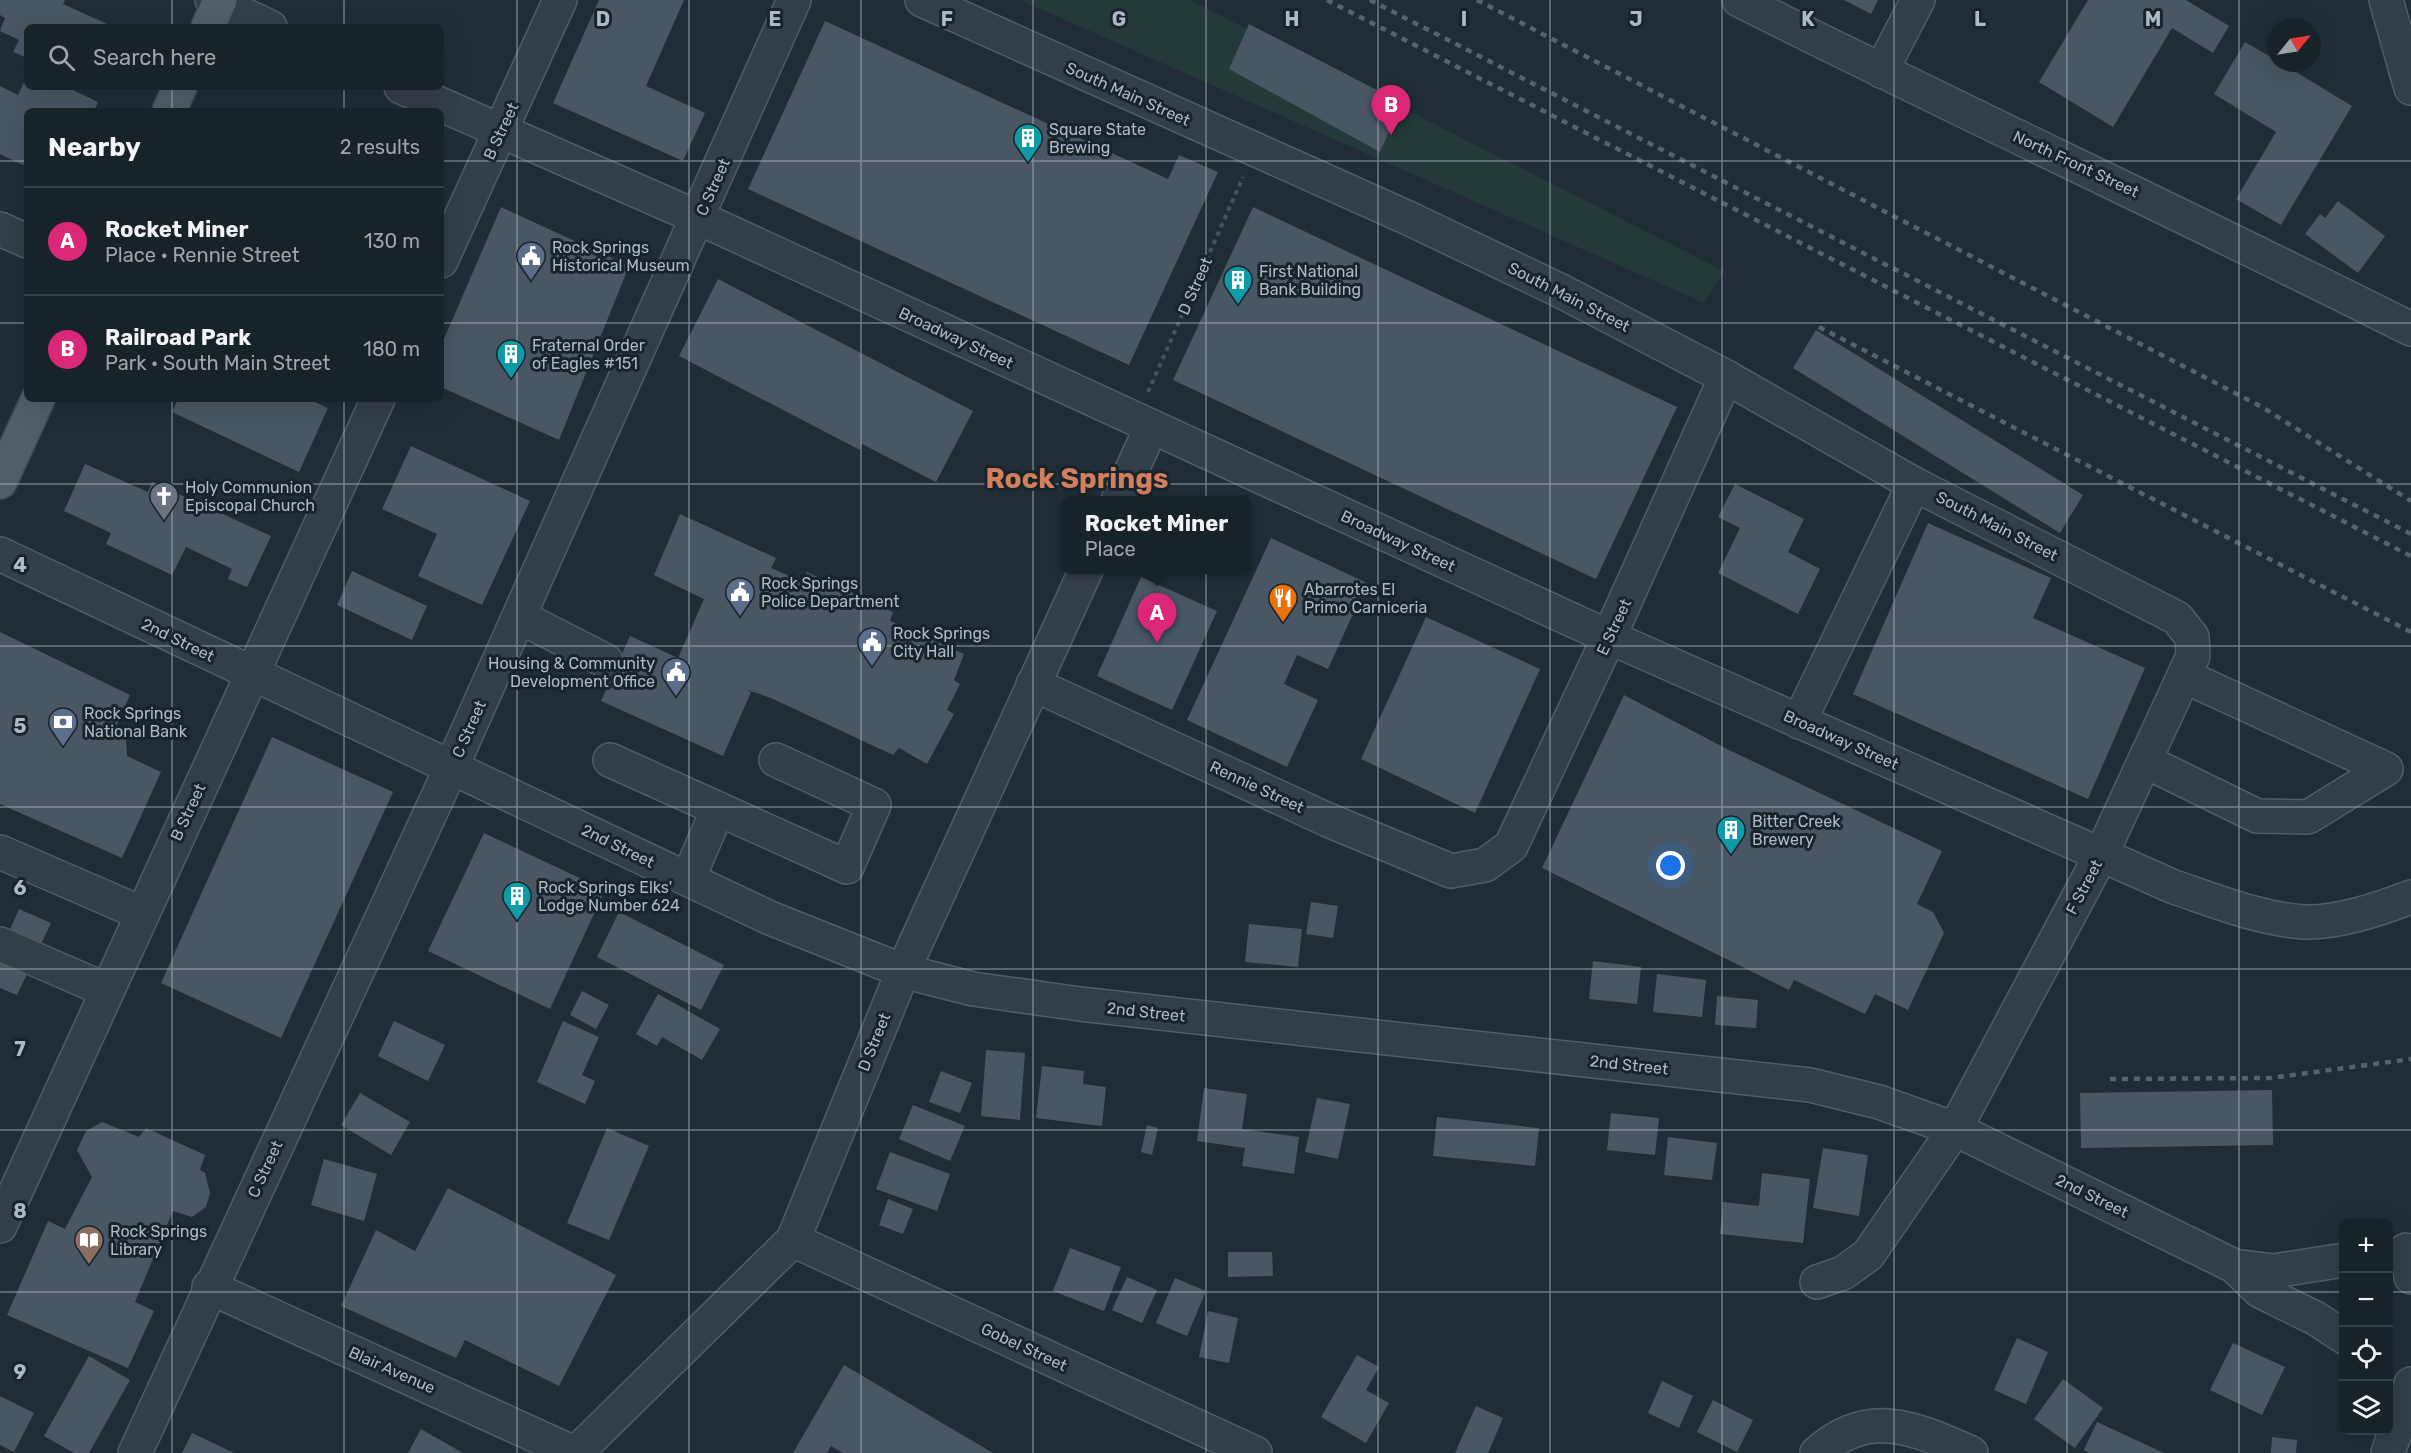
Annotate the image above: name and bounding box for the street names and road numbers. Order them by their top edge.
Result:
street label: South Main Street [1063,58,1193,130]
street label: B Street [480,99,522,163]
street label: North Front Street [2010,127,2142,201]
street label: C Street [692,155,734,219]
street label: D Street [1174,254,1216,318]
street label: South Main Street [1505,258,1633,336]
street label: Broadway Street [896,303,1016,373]
street label: South Main Street [1933,487,2061,565]
street label: Broadway Street [1338,506,1458,576]
street label: E Street [1593,596,1635,658]
street label: 2nd Street [138,614,218,666]
street label: C Street [448,697,490,761]
street label: Broadway Street [1781,706,1901,774]
street label: Rennie Street [1207,757,1307,817]
street label: B Street [167,780,209,844]
street label: 2nd Street [578,820,658,872]
street label: F Street [2062,856,2106,918]
street label: 2nd Street [1106,998,1186,1026]
street label: D Street [854,1010,894,1074]
street label: 2nd Street [1589,1051,1669,1079]
street label: C Street [244,1137,286,1201]
street label: 2nd Street [2052,1170,2132,1222]
street label: Gobel Street [978,1319,1070,1375]
street label: Blair Avenue [346,1343,438,1398]

